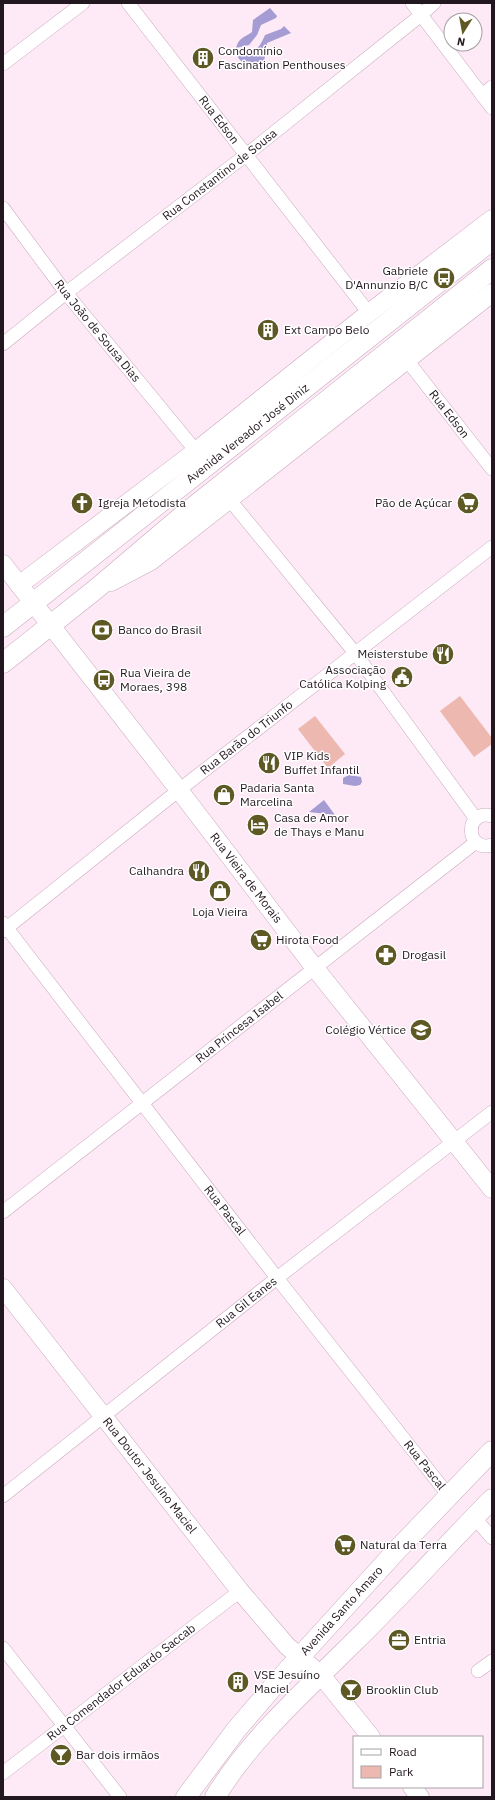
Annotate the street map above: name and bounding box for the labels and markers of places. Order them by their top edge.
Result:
place label: Condomínio Fascination Penthouses [218,43,346,72]
building icon: Condomínio Fascination Penthouses [190,45,216,71]
place label: Gabriele D'Annunzio B/C [345,263,429,292]
bus stop icon: Gabriele D'Annunzio B/C [431,265,457,291]
building icon: Ext Campo Belo [255,317,281,343]
place label: Ext Campo Belo [284,322,370,337]
church icon: Igreja Metodista [69,490,95,516]
supermarket icon: Pão de Açúcar [455,490,481,516]
place label: Igreja Metodista [98,495,186,510]
place label: Pão de Açúcar [375,495,453,510]
bank icon: Banco do Brasil [89,617,115,643]
place label: Banco do Brasil [118,622,202,637]
restaurant icon: Meisterstube [430,641,456,667]
place label: Meisterstube [357,646,428,661]
place label: Associação Católica Kolping [299,662,387,691]
public building icon: Associação Católica Kolping [389,664,415,690]
place label: Rua Vieira de Moraes, 398 [120,665,191,694]
bus stop icon: Rua Vieira de Moraes, 398 [91,667,117,693]
place label: VIP Kids Buffet Infantil [284,748,359,777]
restaurant icon: VIP Kids Buffet Infantil [256,750,282,776]
place label: Padaria Santa Marcelina [240,780,315,809]
shop icon: Padaria Santa Marcelina [211,782,237,808]
place label: Casa de Amor de Thays e Manu [274,810,364,839]
hotel icon: Casa de Amor de Thays e Manu [245,812,271,838]
restaurant icon: Calhandra [186,858,212,884]
place label: Calhandra [129,863,185,878]
shop icon: Loja Vieira [207,878,233,904]
place label: Loja Vieira [192,904,248,919]
supermarket icon: Hirota Food [248,927,274,953]
place label: Hirota Food [276,932,339,947]
pharmacy icon: Drogasil [373,942,399,968]
place label: Drogasil [402,947,446,962]
school or university icon: Colégio Vértice [408,1017,434,1043]
place label: Colégio Vértice [325,1022,406,1037]
supermarket icon: Natural da Terra [332,1532,358,1558]
place label: Natural da Terra [360,1537,447,1552]
office icon: Entria [386,1627,412,1653]
place label: Entria [414,1632,446,1647]
place label: VSE Jesuíno Maciel [254,1667,320,1696]
building icon: VSE Jesuíno Maciel [225,1669,251,1695]
bar icon: Brooklin Club [338,1677,364,1703]
place label: Brooklin Club [366,1682,438,1697]
bar icon: Bar dois irmãos [48,1742,74,1768]
place label: Bar dois irmãos [76,1747,160,1762]

